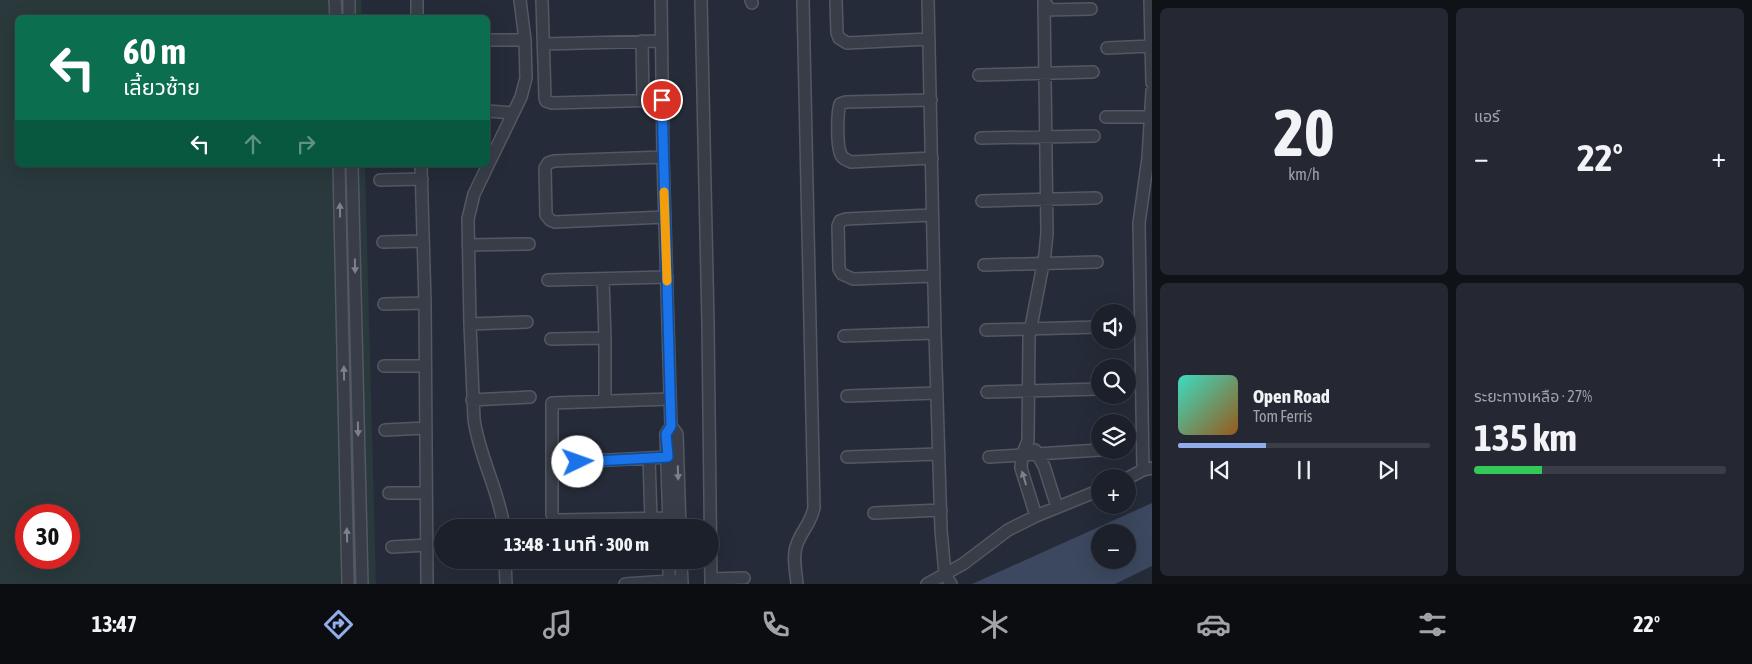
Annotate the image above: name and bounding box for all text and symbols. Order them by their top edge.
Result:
text: 60 m [123,31,186,71]
icon: left [40,35,105,100]
text: เลี้ยวซ้าย [123,74,200,100]
pin [641,79,683,121]
icon: arrive [648,86,676,114]
text: 20 [1273,95,1335,170]
text: แอร์ [1474,107,1500,125]
icon: left [186,130,214,158]
icon: ahead [239,130,267,158]
icon: right [292,130,320,158]
text: 22° [1577,136,1623,179]
text: − [1474,141,1489,173]
text: + [1711,141,1726,173]
text: km/h [1288,165,1320,183]
one-way arrow [336,202,344,218]
one-way arrow [351,258,359,274]
map controls [1091,304,1136,569]
button: sound [1091,304,1136,349]
button: search [1091,359,1136,404]
one-way arrow [339,365,347,381]
text: Open Road [1253,385,1330,407]
text: ระยะทางเหลือ · 27% [1474,387,1592,405]
text: Tom Ferris [1253,407,1312,425]
button: layers [1091,414,1136,459]
text: 135 km [1474,416,1577,459]
one-way arrow [355,421,363,437]
position arrow [551,435,603,487]
icon: previous [1206,456,1234,484]
icon: pause [1290,456,1318,484]
icon: next [1374,456,1402,484]
one-way arrow [674,465,682,481]
button: + [1091,469,1136,514]
one-way arrow [1020,471,1028,486]
speed limit sign: 30 [15,504,80,569]
button: − [1091,524,1136,569]
one-way arrow [343,527,351,543]
text: 13:48 · 1 นาที · 300 m [504,533,649,555]
icon: directions [321,607,356,642]
icon: music [540,607,575,642]
icon: phone [758,607,793,642]
icon: climate [977,607,1012,642]
icon: car [1196,607,1231,642]
icon: filters [1415,607,1450,642]
text: 13:47 [92,611,137,637]
text: 22° [1633,611,1660,637]

